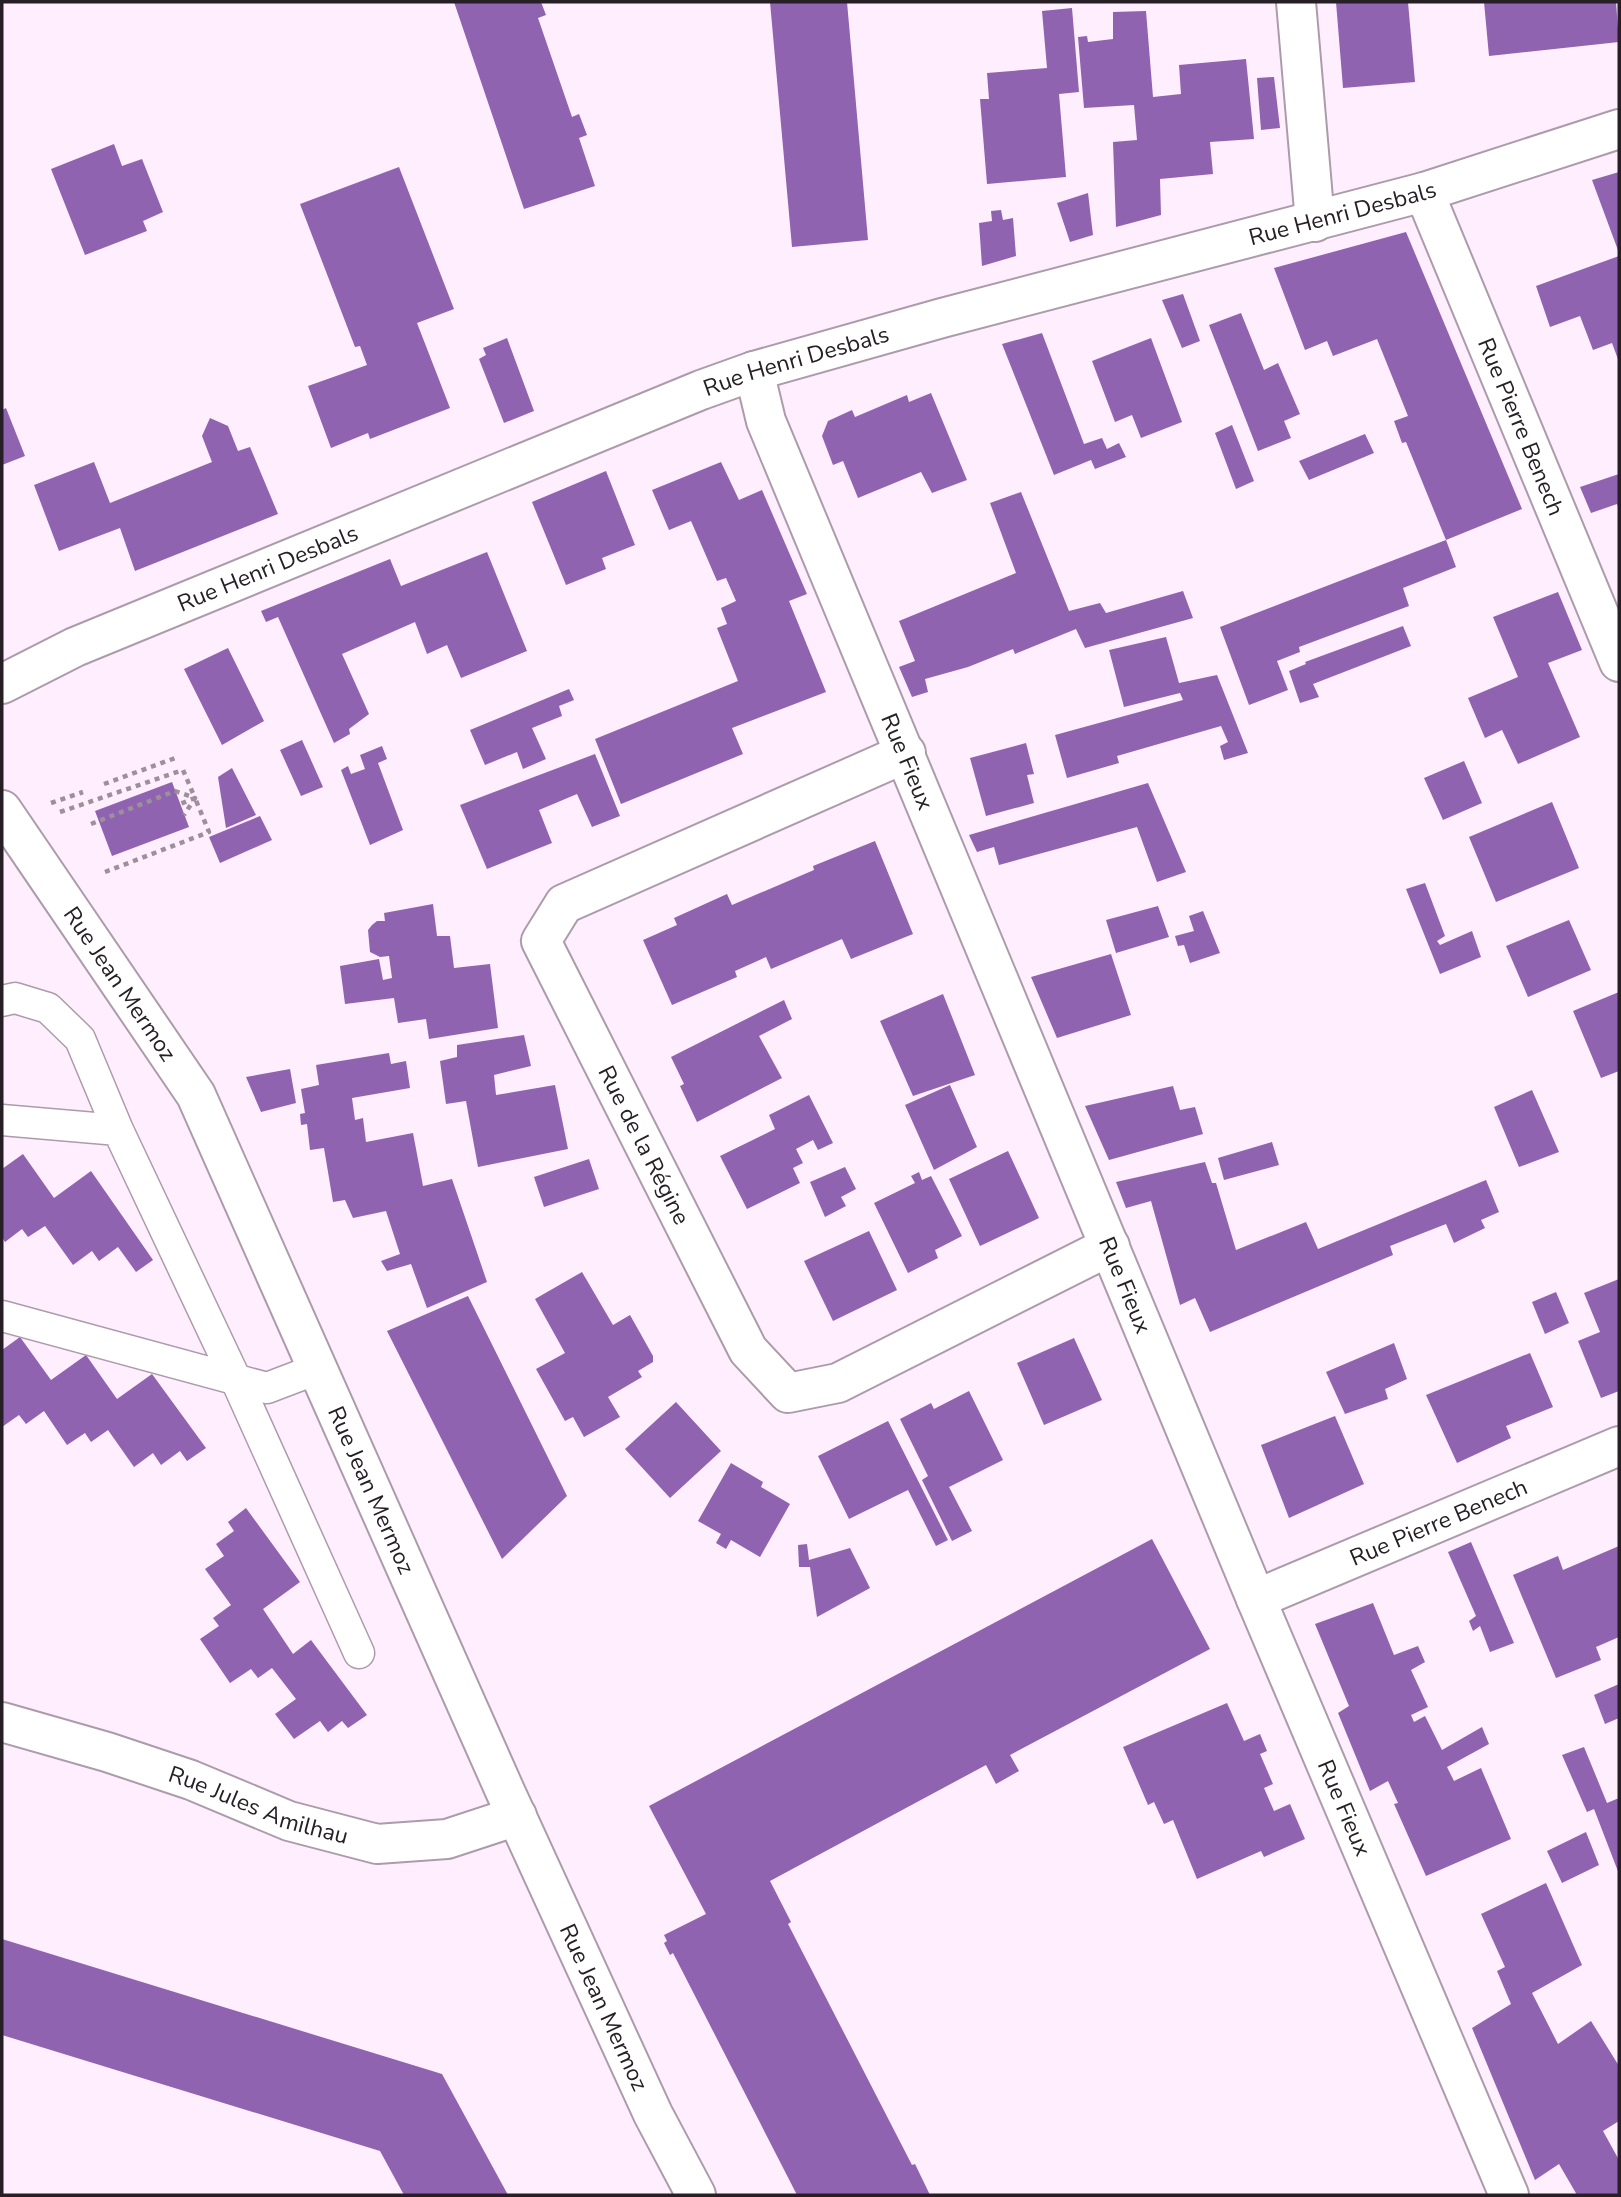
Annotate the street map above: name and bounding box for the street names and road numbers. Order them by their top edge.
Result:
street label: Rue Henri Desbals [1245,174,1440,253]
street label: Rue Henri Desbals [699,318,892,404]
street label: Rue Pierre Benech [1471,333,1572,520]
street label: Rue Henri Desbals [173,517,363,619]
street label: Rue Fieux [874,708,941,814]
street label: Rue Jean Mermoz [57,900,184,1067]
street label: Rue de la Régine [591,1060,697,1230]
street label: Rue Fieux [1091,1232,1159,1338]
street label: Rue Jean Mermoz [321,1401,422,1579]
street label: Rue Pierre Benech [1345,1471,1532,1573]
street label: Rue Fieux [1310,1755,1379,1861]
street label: Rue Jules Amilhau [165,1758,352,1851]
street label: Rue Jean Mermoz [552,1919,656,2096]

